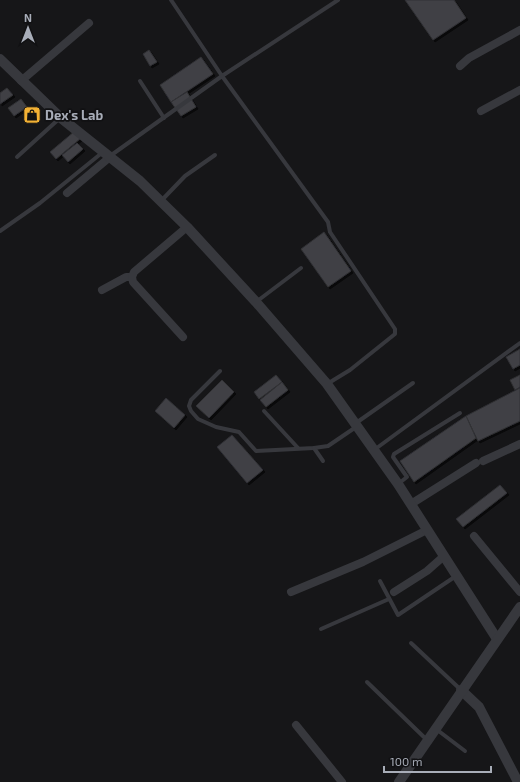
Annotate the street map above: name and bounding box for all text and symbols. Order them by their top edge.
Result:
north arrow [8,8,48,48]
text: N [24,11,32,24]
shop icon: Dex's Lab [22,105,42,125]
place label: Dex's Lab [45,107,103,123]
scale bar [384,748,491,774]
text: 100 m [390,754,422,768]

